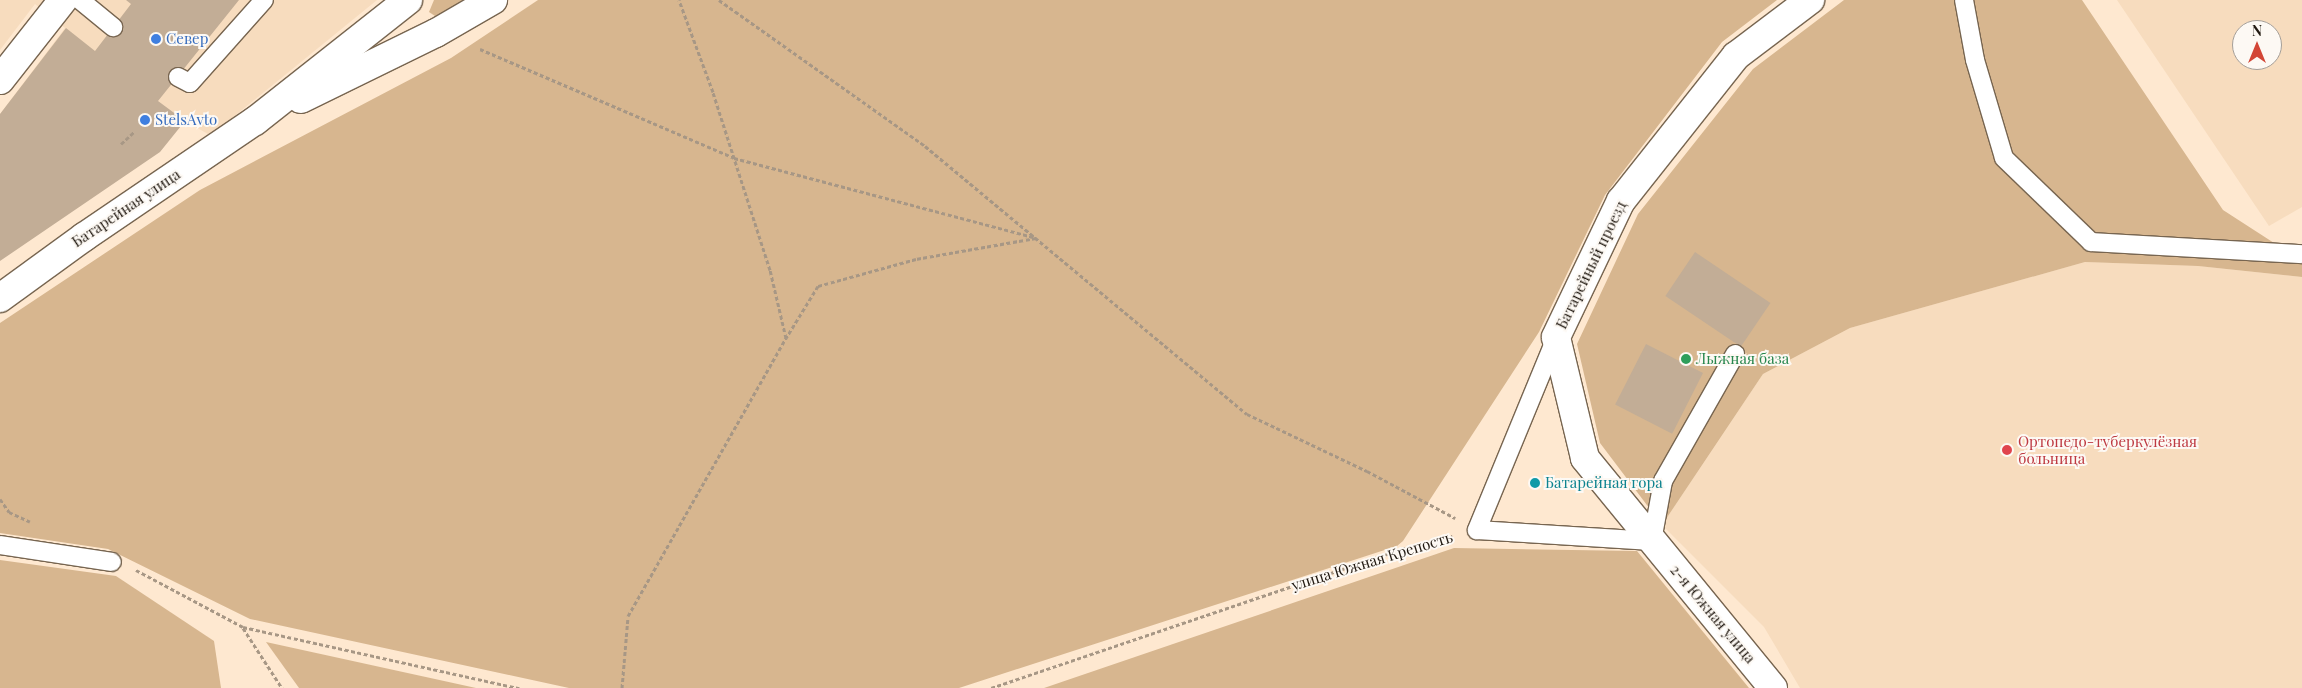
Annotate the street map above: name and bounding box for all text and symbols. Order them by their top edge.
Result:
north arrow [2232,20,2282,70]
text: N [2252,21,2262,40]
place label: Север [166,30,208,48]
marker: Север [150,33,162,45]
place label: StelsAvto [155,111,217,129]
marker: StelsAvto [139,114,151,126]
street label: Батарейная улица [68,165,184,251]
street label: Батарейный проезд [1552,198,1630,332]
place label: Лыжная база [1696,350,1789,368]
marker: Лыжная база [1680,353,1692,365]
place label: Ортопедо-туберкулёзная больница [2018,432,2197,467]
marker: Ортопедо-туберкулёзная больница [2000,443,2014,457]
place label: Батарейная гора [1545,474,1663,492]
marker: Батарейная гора [1529,477,1541,489]
street label: улица Южная Крепость [1289,528,1455,594]
street label: 2-я Южная улица [1667,561,1759,667]

